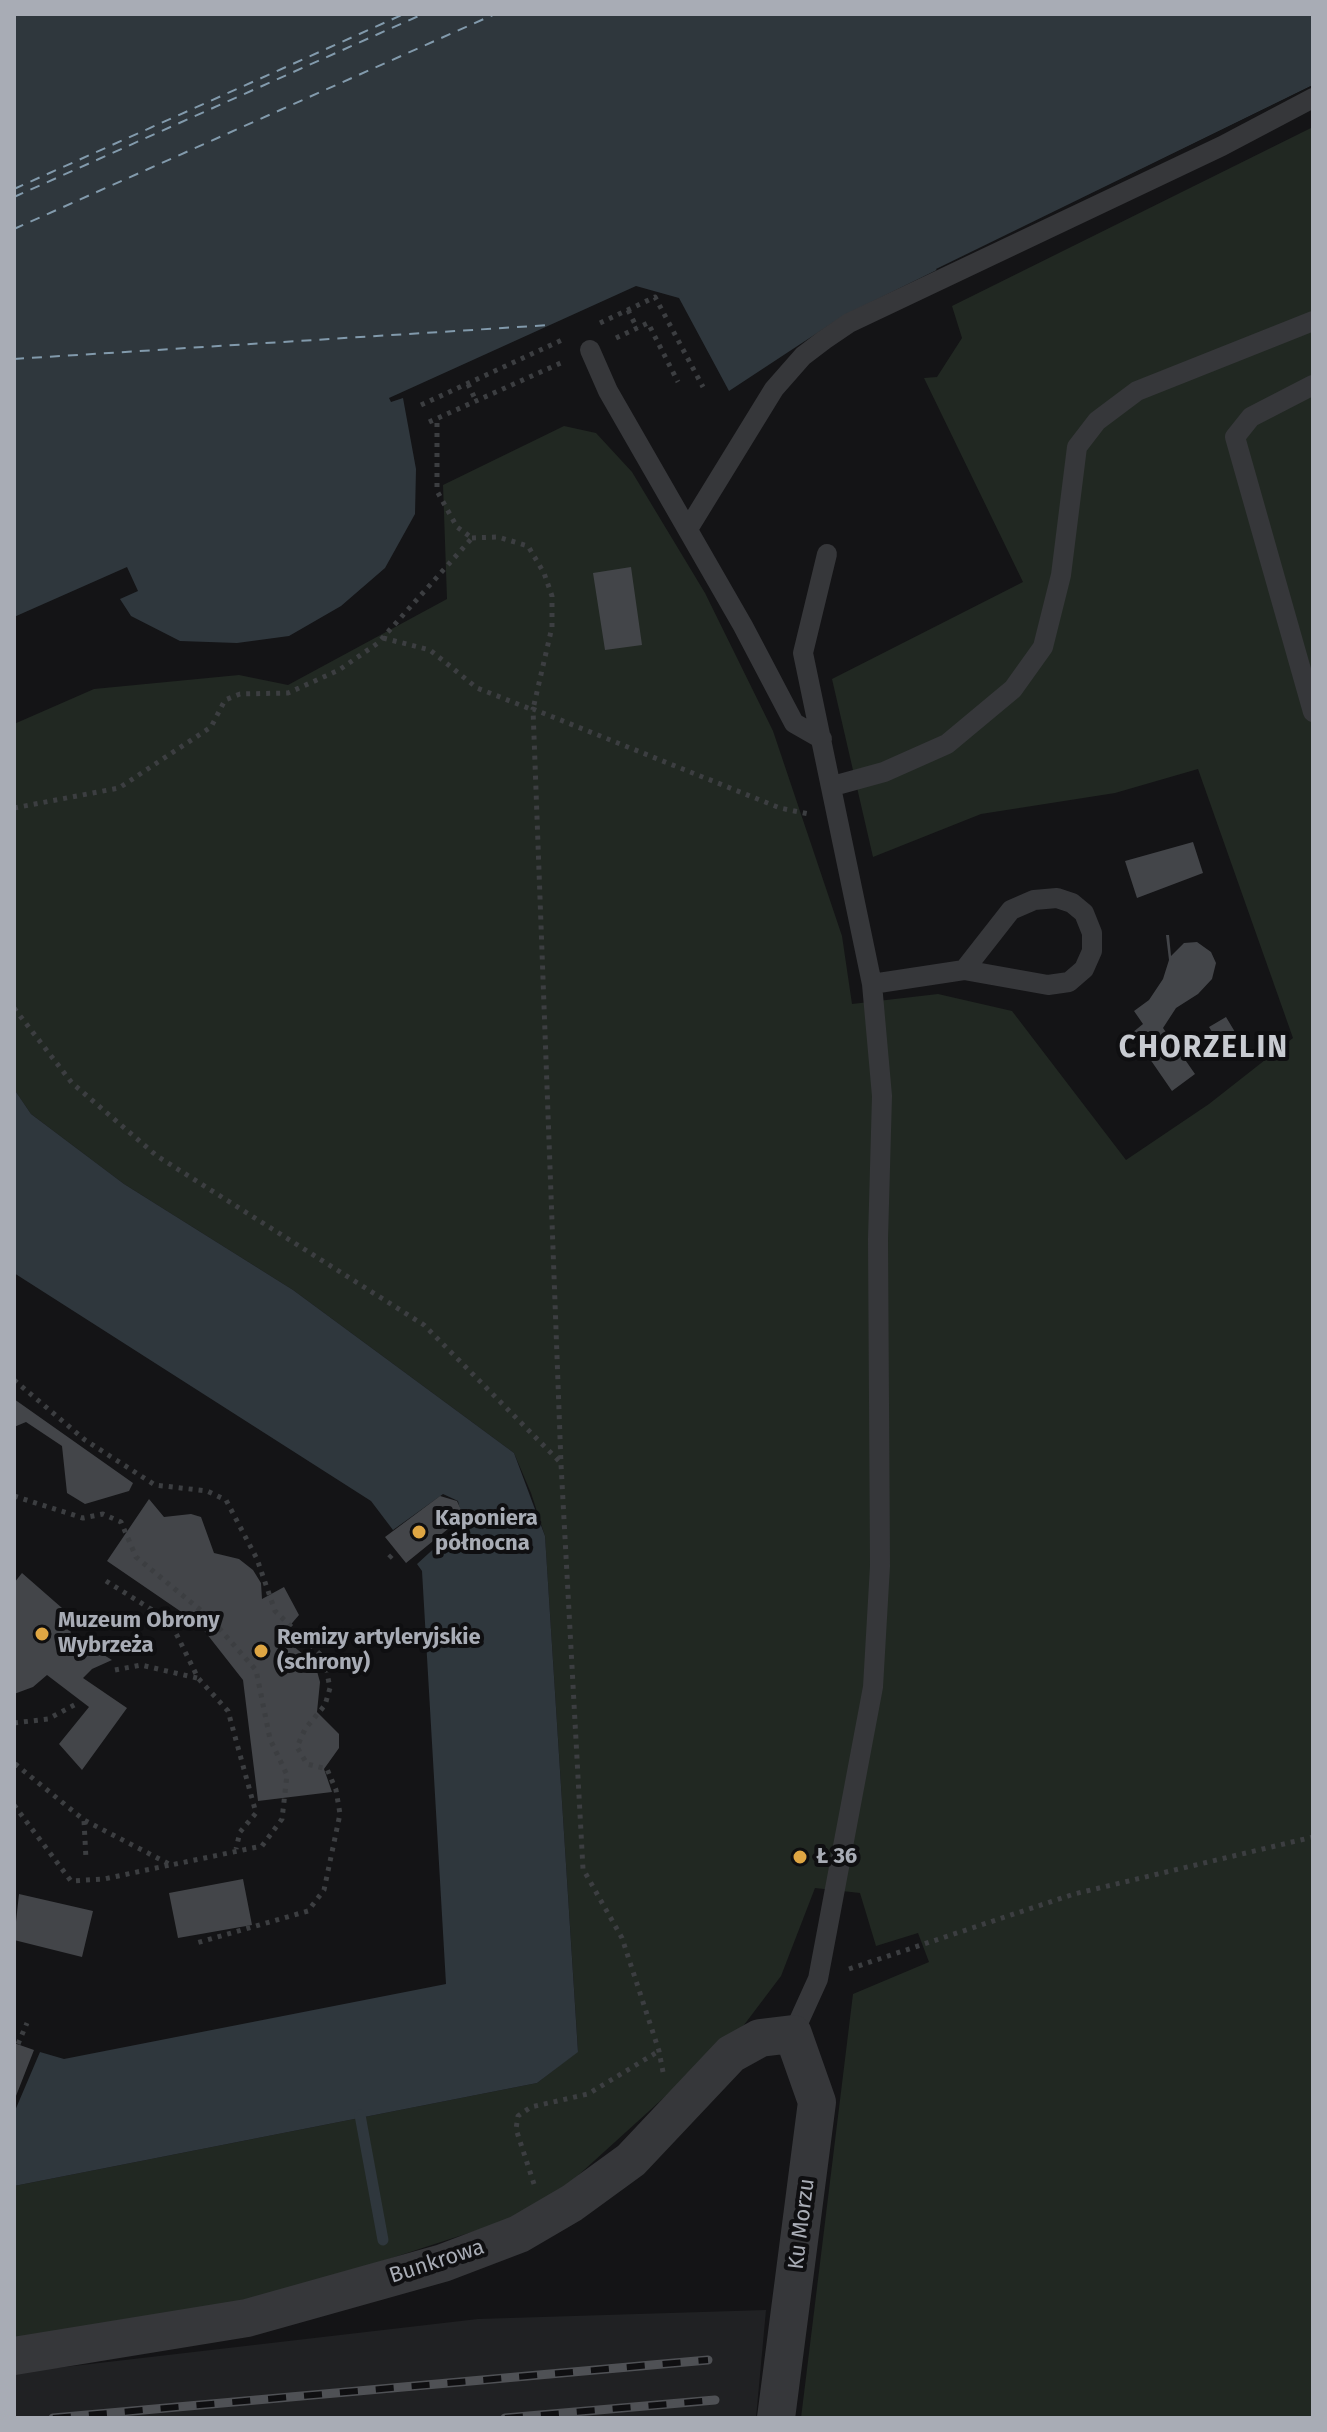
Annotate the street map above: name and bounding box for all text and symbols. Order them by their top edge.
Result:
district label: CHORZELIN [1119,1031,1289,1067]
place label: Kaponiera północna [435,1506,538,1558]
marker: Kaponiera północna [410,1523,428,1541]
place label: Muzeum Obrony Wybrzeża [58,1608,220,1660]
marker: Muzeum Obrony Wybrzeża [33,1625,51,1643]
place label: Remizy artyleryjskie (schrony) [277,1625,481,1676]
marker: Remizy artyleryjskie (schrony) [252,1642,270,1660]
place label: Ł 36 [816,1844,857,1870]
marker: Ł 36 [791,1848,809,1866]
street label: Ku Morzu [783,2177,821,2271]
street label: Bunkrowa [386,2234,488,2290]

